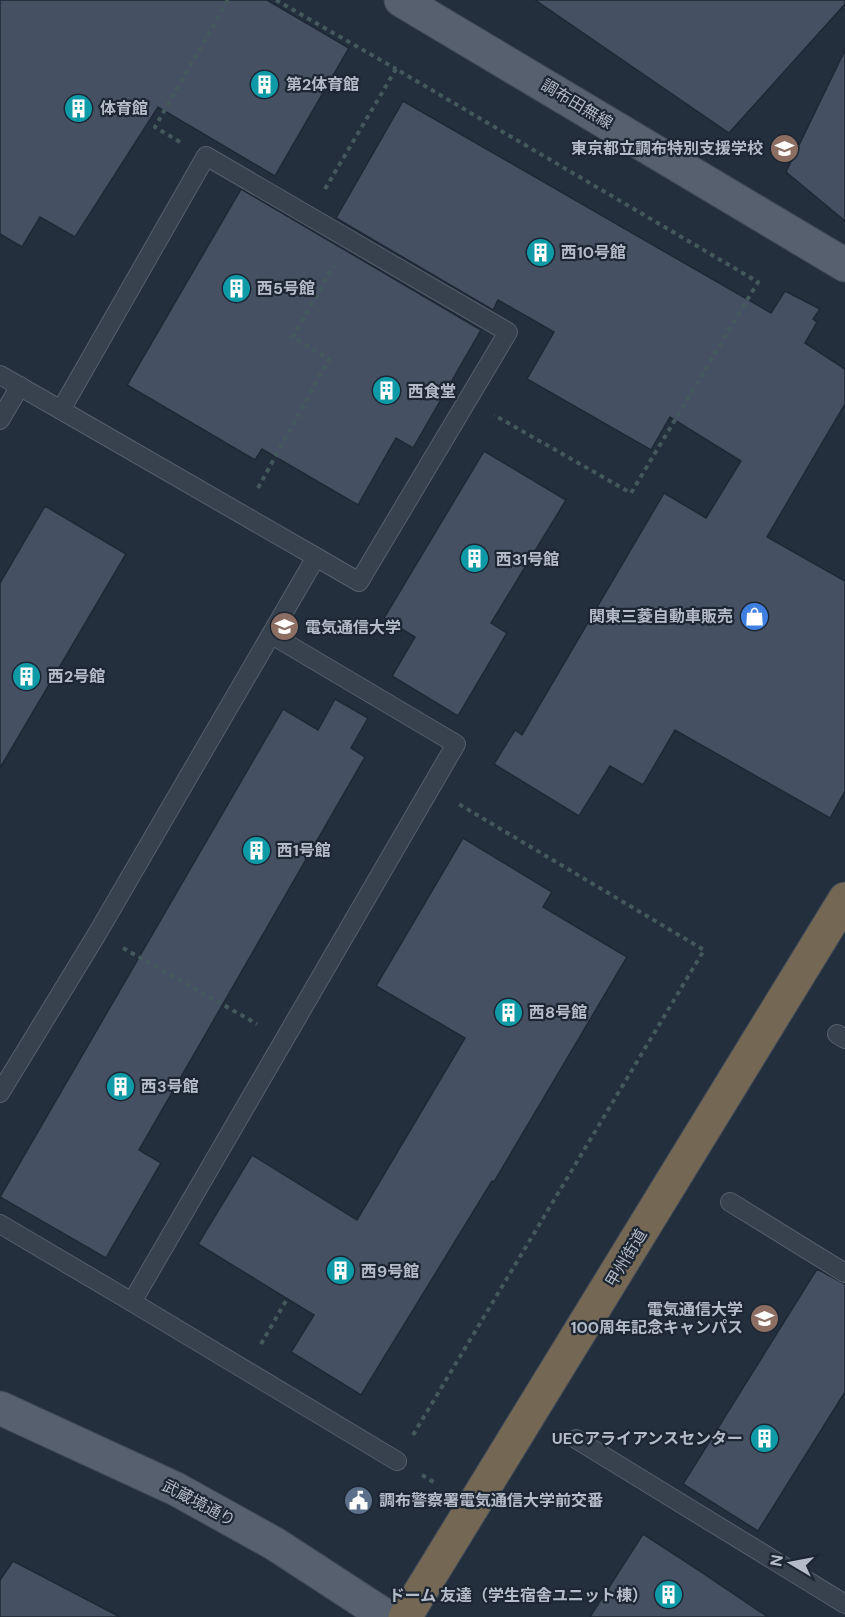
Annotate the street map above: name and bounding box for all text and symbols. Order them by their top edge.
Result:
building icon: 第2体育館 [249,68,281,100]
place label: 第2体育館 [286,74,359,95]
street label: 調布田無線 [537,74,617,134]
building icon: 体育館 [63,92,95,124]
place label: 体育館 [100,98,148,119]
school or university icon: 東京都立調布特別支援学校 [768,132,800,164]
place label: 東京都立調布特別支援学校 [571,138,763,159]
building icon: 西10号館 [524,236,556,268]
place label: 西10号館 [561,242,626,263]
building icon: 西5号館 [220,272,252,304]
place label: 西5号館 [257,278,315,299]
building icon: 西食堂 [371,375,403,407]
place label: 西食堂 [408,381,456,402]
building icon: 西31号館 [459,543,491,575]
place label: 西31号館 [496,549,559,570]
shop icon: 関東三菱自動車販売 [738,600,770,632]
place label: 関東三菱自動車販売 [589,606,733,627]
school or university icon: 電気通信大学 [268,611,300,643]
place label: 電気通信大学 [305,617,401,638]
building icon: 西2号館 [11,660,43,692]
place label: 西2号館 [48,666,105,687]
building icon: 西1号館 [240,834,272,866]
place label: 西1号館 [277,840,331,861]
building icon: 西8号館 [492,996,524,1028]
place label: 西8号館 [529,1002,587,1023]
building icon: 西3号館 [104,1070,136,1102]
place label: 西3号館 [141,1076,199,1097]
street label: 甲州街道 [601,1225,651,1291]
building icon: 西9号館 [324,1255,356,1287]
place label: 西9号館 [361,1261,419,1282]
place label: 電気通信大学 100周年記念キャンパス [571,1299,743,1338]
school or university icon: 電気通信大学 100周年記念キャンパス [748,1302,780,1334]
building icon: UECアライアンスセンター [748,1422,780,1454]
place label: UECアライアンスセンター [552,1428,743,1449]
street label: 武蔵境通り [159,1475,239,1531]
public building icon: 調布警察署電気通信大学前交番 [342,1484,374,1516]
place label: 調布警察署電気通信大学前交番 [379,1490,603,1511]
north arrow [761,1533,821,1593]
text: N [765,1553,788,1568]
building icon: ドーム 友達（学生宿舎ユニット棟） [653,1579,685,1611]
place label: ドーム 友達（学生宿舎ユニット棟） [389,1585,648,1606]

